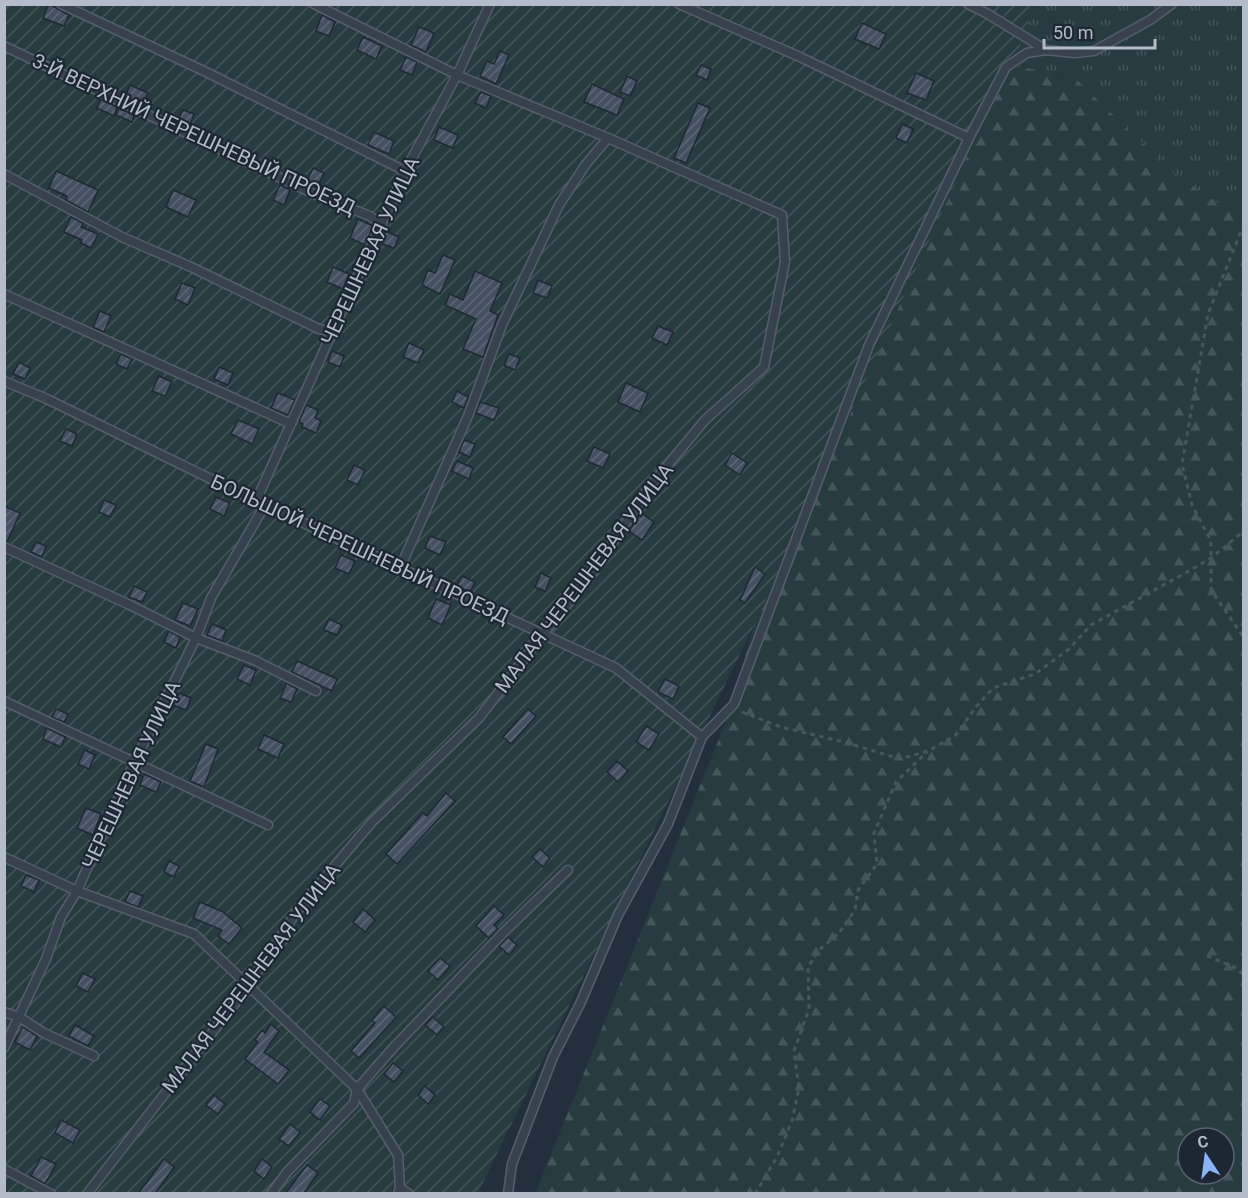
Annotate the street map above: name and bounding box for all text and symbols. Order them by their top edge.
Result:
scale bar [1044,12,1155,50]
text: 50 m [1053,22,1093,43]
street label: 3-Й ВЕРХНИЙ ЧЕРЕШНЕВЫЙ ПРОЕЗД [29,48,359,220]
street label: ЧЕРЕШНЕВАЯ УЛИЦА [316,153,424,349]
street label: МАЛАЯ ЧЕРЕШНЕВАЯ УЛИЦА [490,459,678,697]
street label: БОЛЬШОЙ ЧЕРЕШНЕВЫЙ ПРОЕЗД [207,469,513,629]
street label: ЧЕРЕШНЕВАЯ УЛИЦА [77,677,185,873]
street label: МАЛАЯ ЧЕРЕШНЕВАЯ УЛИЦА [157,859,345,1097]
north arrow [1176,1126,1236,1186]
text: С [1196,1131,1210,1152]

